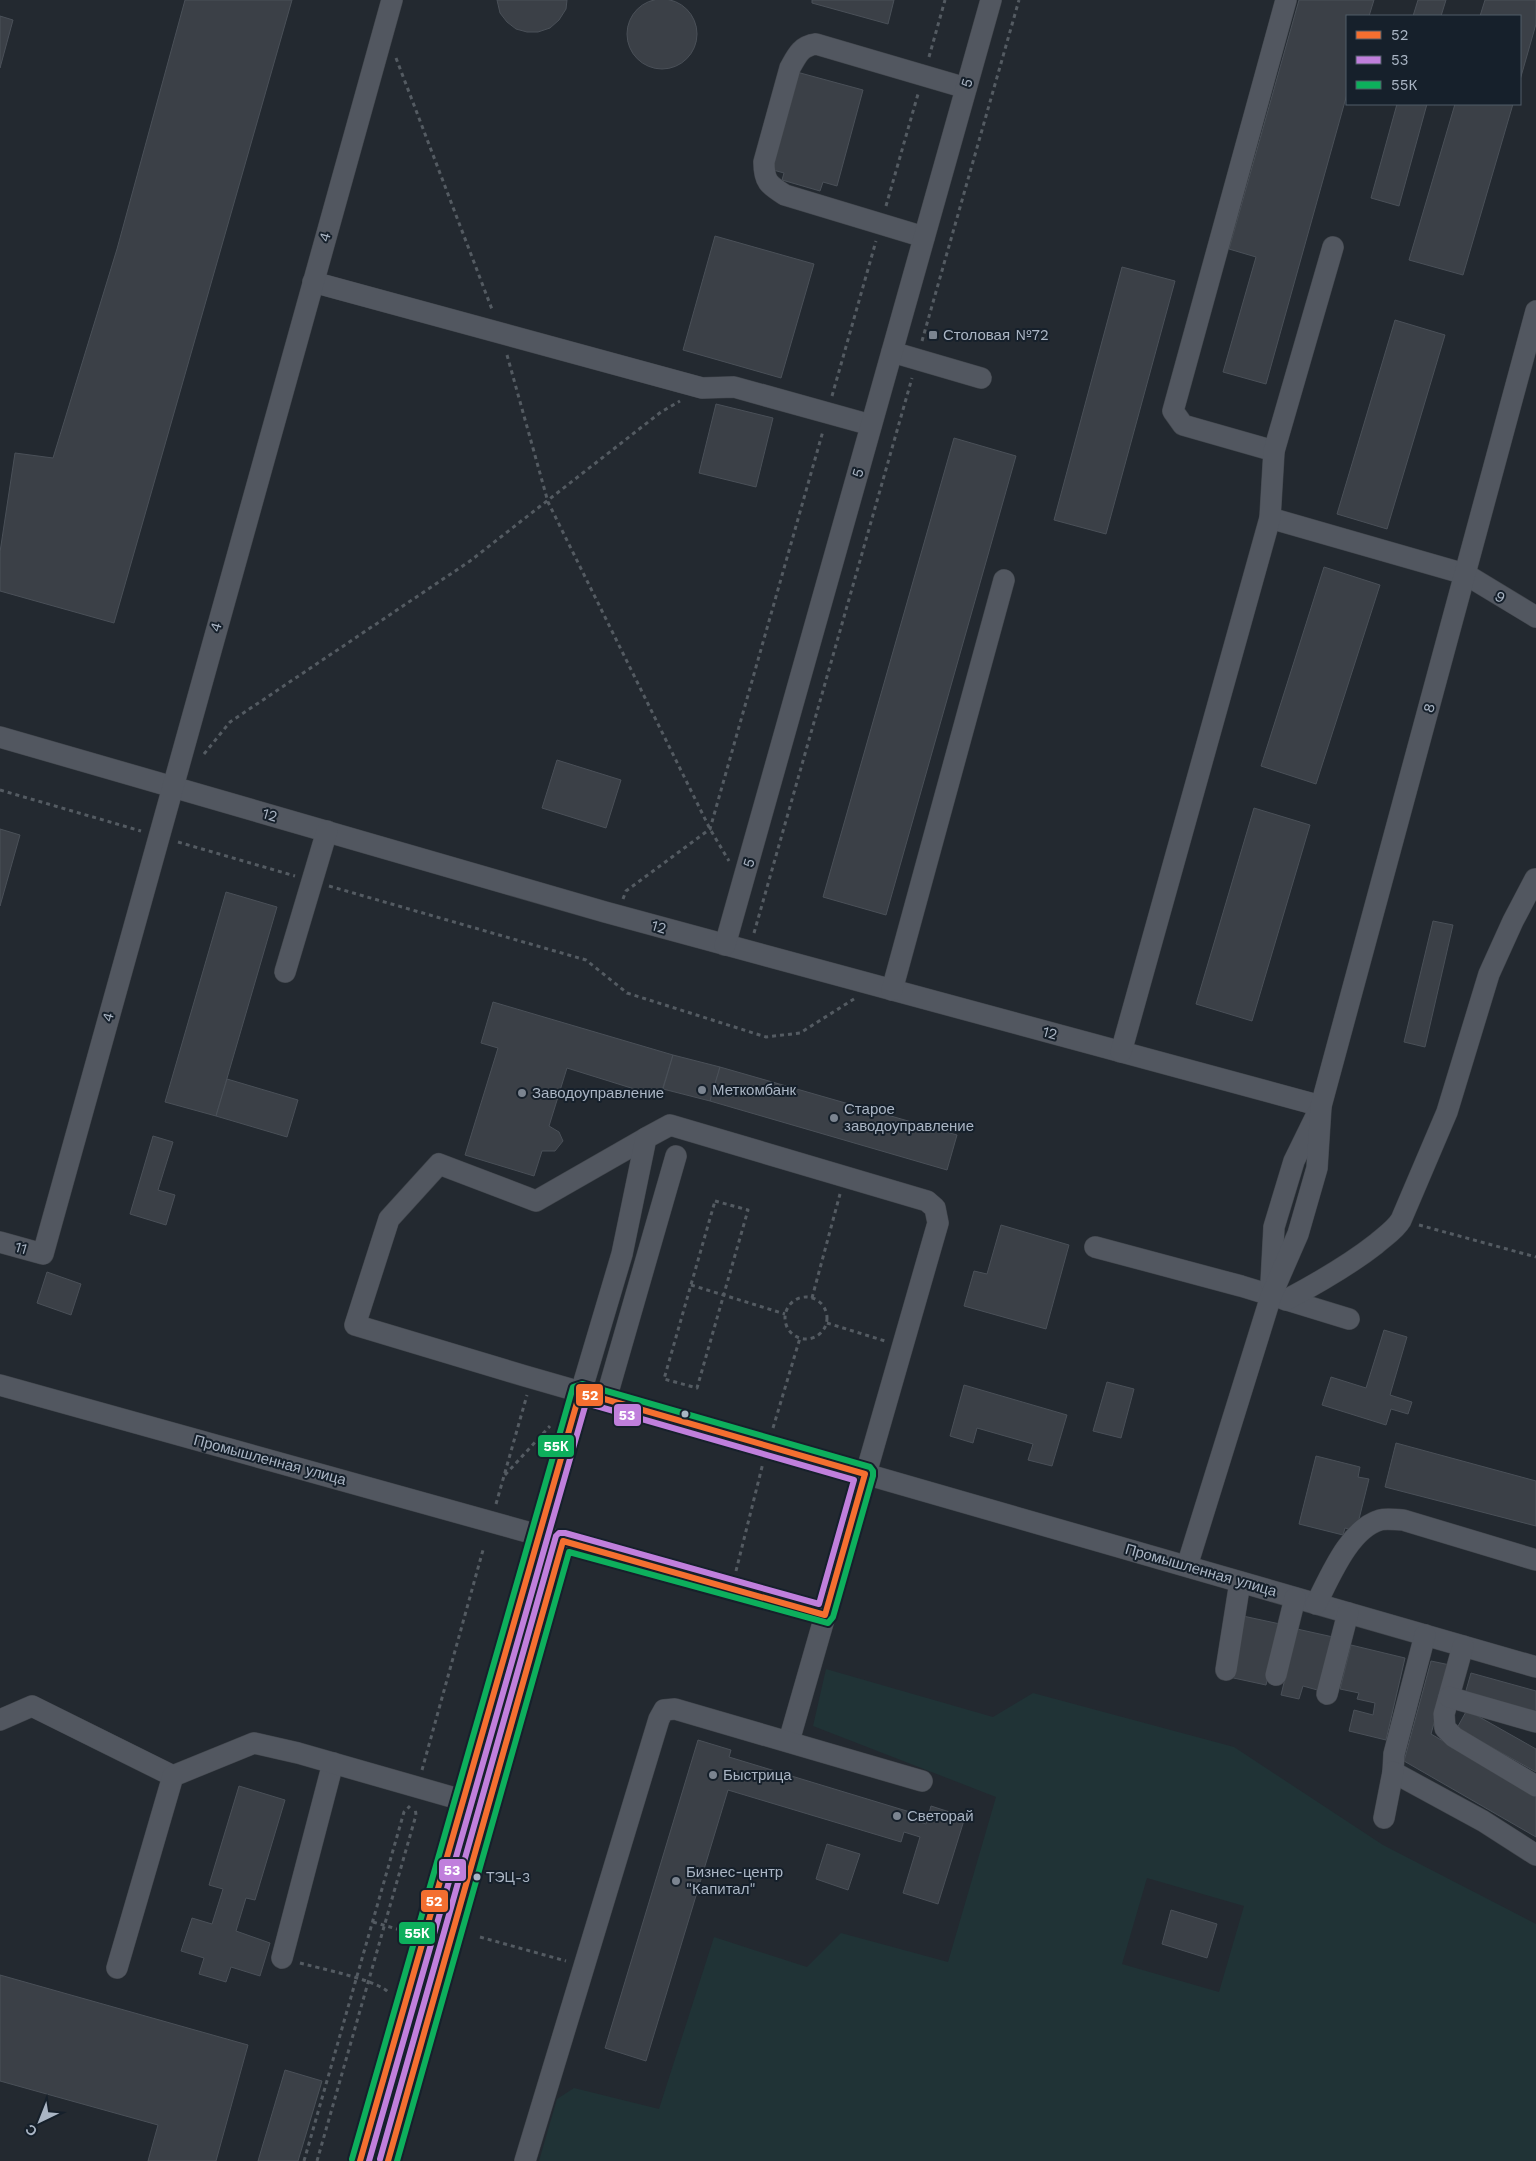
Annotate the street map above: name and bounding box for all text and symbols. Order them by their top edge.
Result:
legend [1346,15,1521,105]
text: 52 [1391,26,1408,44]
text: 53 [1391,51,1408,69]
street label: 5 [957,76,977,90]
text: 55К [1391,76,1417,94]
street label: 4 [315,230,335,244]
place label: Столовая №72 [943,326,1049,344]
marker: Столовая №72 [927,329,939,341]
street label: 5 [848,466,868,480]
street label: 9 [1491,587,1509,607]
street label: 4 [206,620,226,634]
street label: 8 [1419,701,1439,715]
street label: 12 [260,804,280,826]
street label: 5 [739,856,759,870]
street label: 12 [649,916,669,938]
street label: 4 [98,1010,118,1024]
street label: 12 [1041,1022,1059,1044]
place label: Меткомбанк [712,1081,796,1099]
place label: Заводоуправление [532,1084,664,1102]
marker: Меткомбанк [696,1084,708,1096]
marker: Заводоуправление [516,1087,528,1099]
place label: Старое заводоуправление [844,1100,974,1135]
marker: Старое заводоуправление [828,1112,840,1124]
street label: 11 [13,1238,29,1258]
line badge: 52 [575,1383,604,1407]
text: 52 [582,1387,598,1403]
line badge: 53 [613,1403,642,1427]
text: 53 [619,1407,635,1423]
unlabelled marker [680,1409,690,1419]
street label: Промышленная улица [192,1431,349,1489]
line badge: 55К [537,1434,575,1458]
text: 55К [544,1438,569,1454]
street label: Промышленная улица [1123,1540,1280,1600]
place label: Быстрица [723,1766,792,1784]
marker: Быстрица [707,1769,719,1781]
place label: Светорай [907,1807,974,1825]
marker: Светорай [891,1810,903,1822]
line badge: 53 [438,1858,467,1882]
text: 53 [444,1862,460,1878]
place label: Бизнес-центр "Капитал" [686,1863,783,1898]
place label: ТЭЦ-3 [486,1869,530,1885]
marker: ТЭЦ-3 [472,1872,482,1882]
marker: Бизнес-центр "Капитал" [670,1875,682,1887]
line badge: 52 [420,1889,449,1913]
text: 52 [426,1893,442,1909]
line badge: 55К [398,1921,436,1945]
text: 55К [405,1925,430,1941]
north arrow [15,2096,65,2146]
text: С [22,2121,40,2140]

